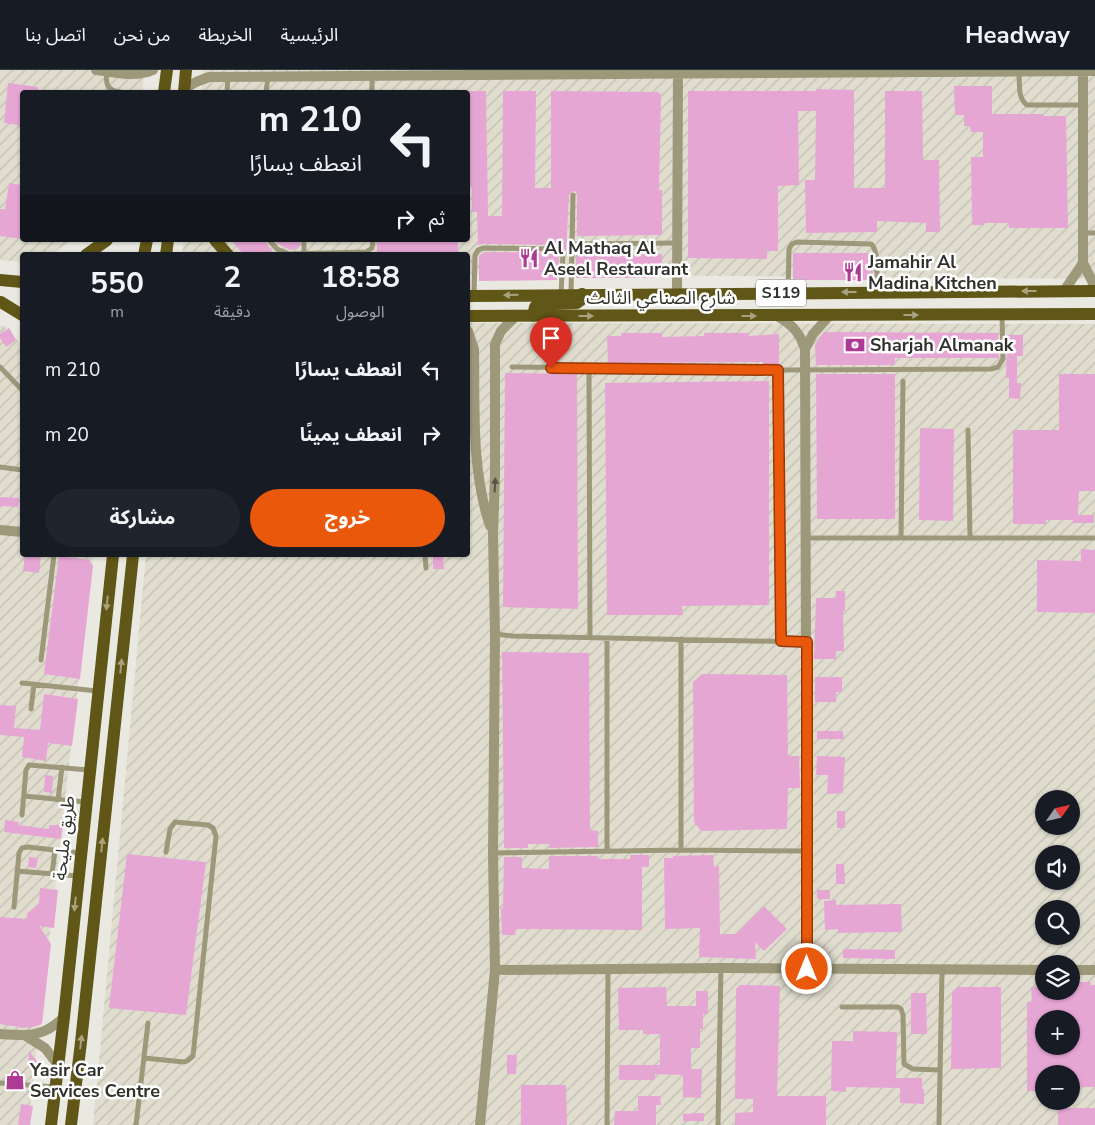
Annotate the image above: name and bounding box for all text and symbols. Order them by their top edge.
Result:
text: Headway [965,19,1070,51]
text: اتصل بنا [25,23,86,47]
text: من نحن [114,23,170,47]
text: الخريطة [198,23,252,47]
text: الرئيسية [280,23,338,47]
text: 210 m [259,96,362,143]
icon: left [380,110,445,175]
text: انعطف يسارًا [250,149,362,179]
icon: right [391,205,419,233]
text: ثم [429,206,445,232]
place label: Al Mathaq Al Aseel Restaurant [544,236,688,281]
restaurant icon: Al Mathaq Al Aseel Restaurant [518,247,540,269]
place label: Jamahir Al Madina Kitchen [867,250,997,295]
text: 2 [223,257,241,298]
text: 18:58 [321,257,400,298]
restaurant icon: Jamahir Al Madina Kitchen [842,261,864,283]
text: 550 [90,263,144,304]
road number: S119 [756,280,806,307]
street label: شارع الصناعي الثالث [586,286,736,312]
one-way arrow [1021,287,1037,295]
one-way arrow [841,288,857,296]
one-way arrow [503,291,519,299]
text: m [110,301,124,323]
text: دقيقة [214,301,251,323]
text: الوصول [336,301,385,323]
one-way arrow [903,311,919,319]
one-way arrow [578,312,594,320]
one-way arrow [741,312,757,320]
pin [530,317,572,368]
icon: arrive [537,324,565,352]
place label: Sharjah Almanak [870,333,1014,357]
bank icon: Sharjah Almanak [844,334,866,356]
icon: left [417,356,445,384]
text: 210 m [45,357,100,383]
text: انعطف يسارًا [295,357,402,383]
icon: right [417,421,445,449]
text: 20 m [45,422,89,448]
text: انعطف يمينًا [300,422,402,448]
one-way arrow [491,477,499,493]
button: مشاركة [45,489,240,547]
button: خروج [250,489,445,547]
one-way arrow [103,596,111,612]
one-way arrow [117,658,125,674]
north arrow [1035,790,1080,835]
map controls [1035,790,1080,1110]
street label: طريق مليحة [48,794,80,882]
one-way arrow [98,837,106,853]
button: sound [1035,845,1080,890]
one-way arrow [71,897,79,913]
button: search [1035,900,1080,945]
position arrow [780,942,832,994]
button: layers [1035,955,1080,1000]
button: + [1035,1010,1080,1055]
one-way arrow [77,1034,85,1050]
place label: Yasir Car Services Centre [29,1058,160,1103]
button: − [1035,1065,1080,1110]
shop icon: Yasir Car Services Centre [4,1069,26,1091]

